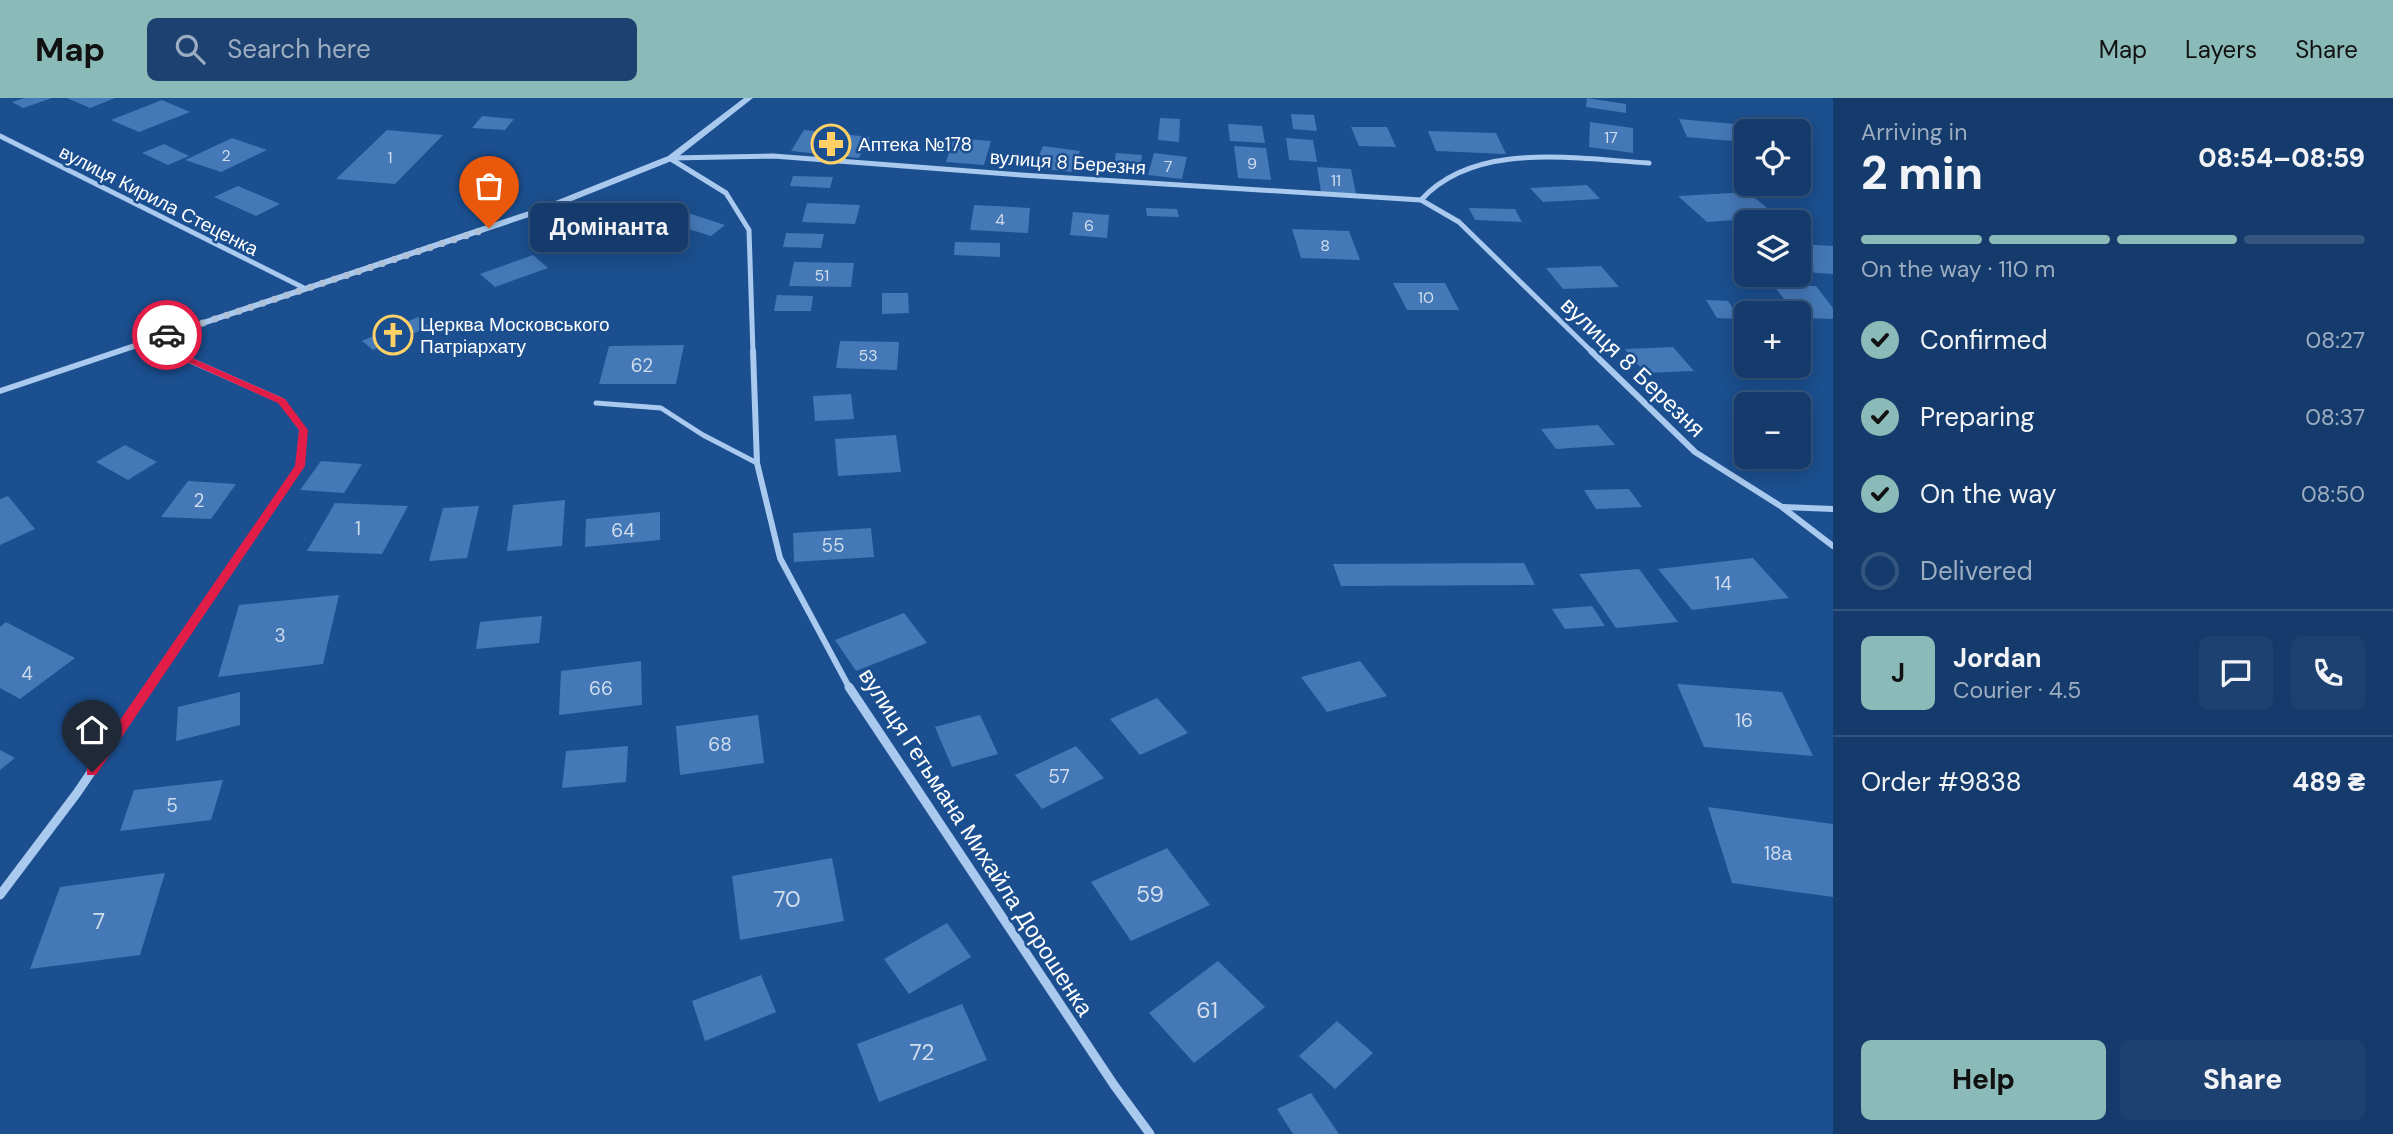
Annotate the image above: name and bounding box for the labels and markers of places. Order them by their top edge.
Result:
pharmacy icon: Аптека №178 [810,123,852,165]
place label: Аптека №178 [858,132,972,157]
pin [459,156,519,228]
callout: Домінанта [531,204,688,252]
place label: Церква Московського Патріархату [420,312,610,359]
church icon: Церква Московського Патріархату [372,314,414,356]
pin [62,700,122,772]

